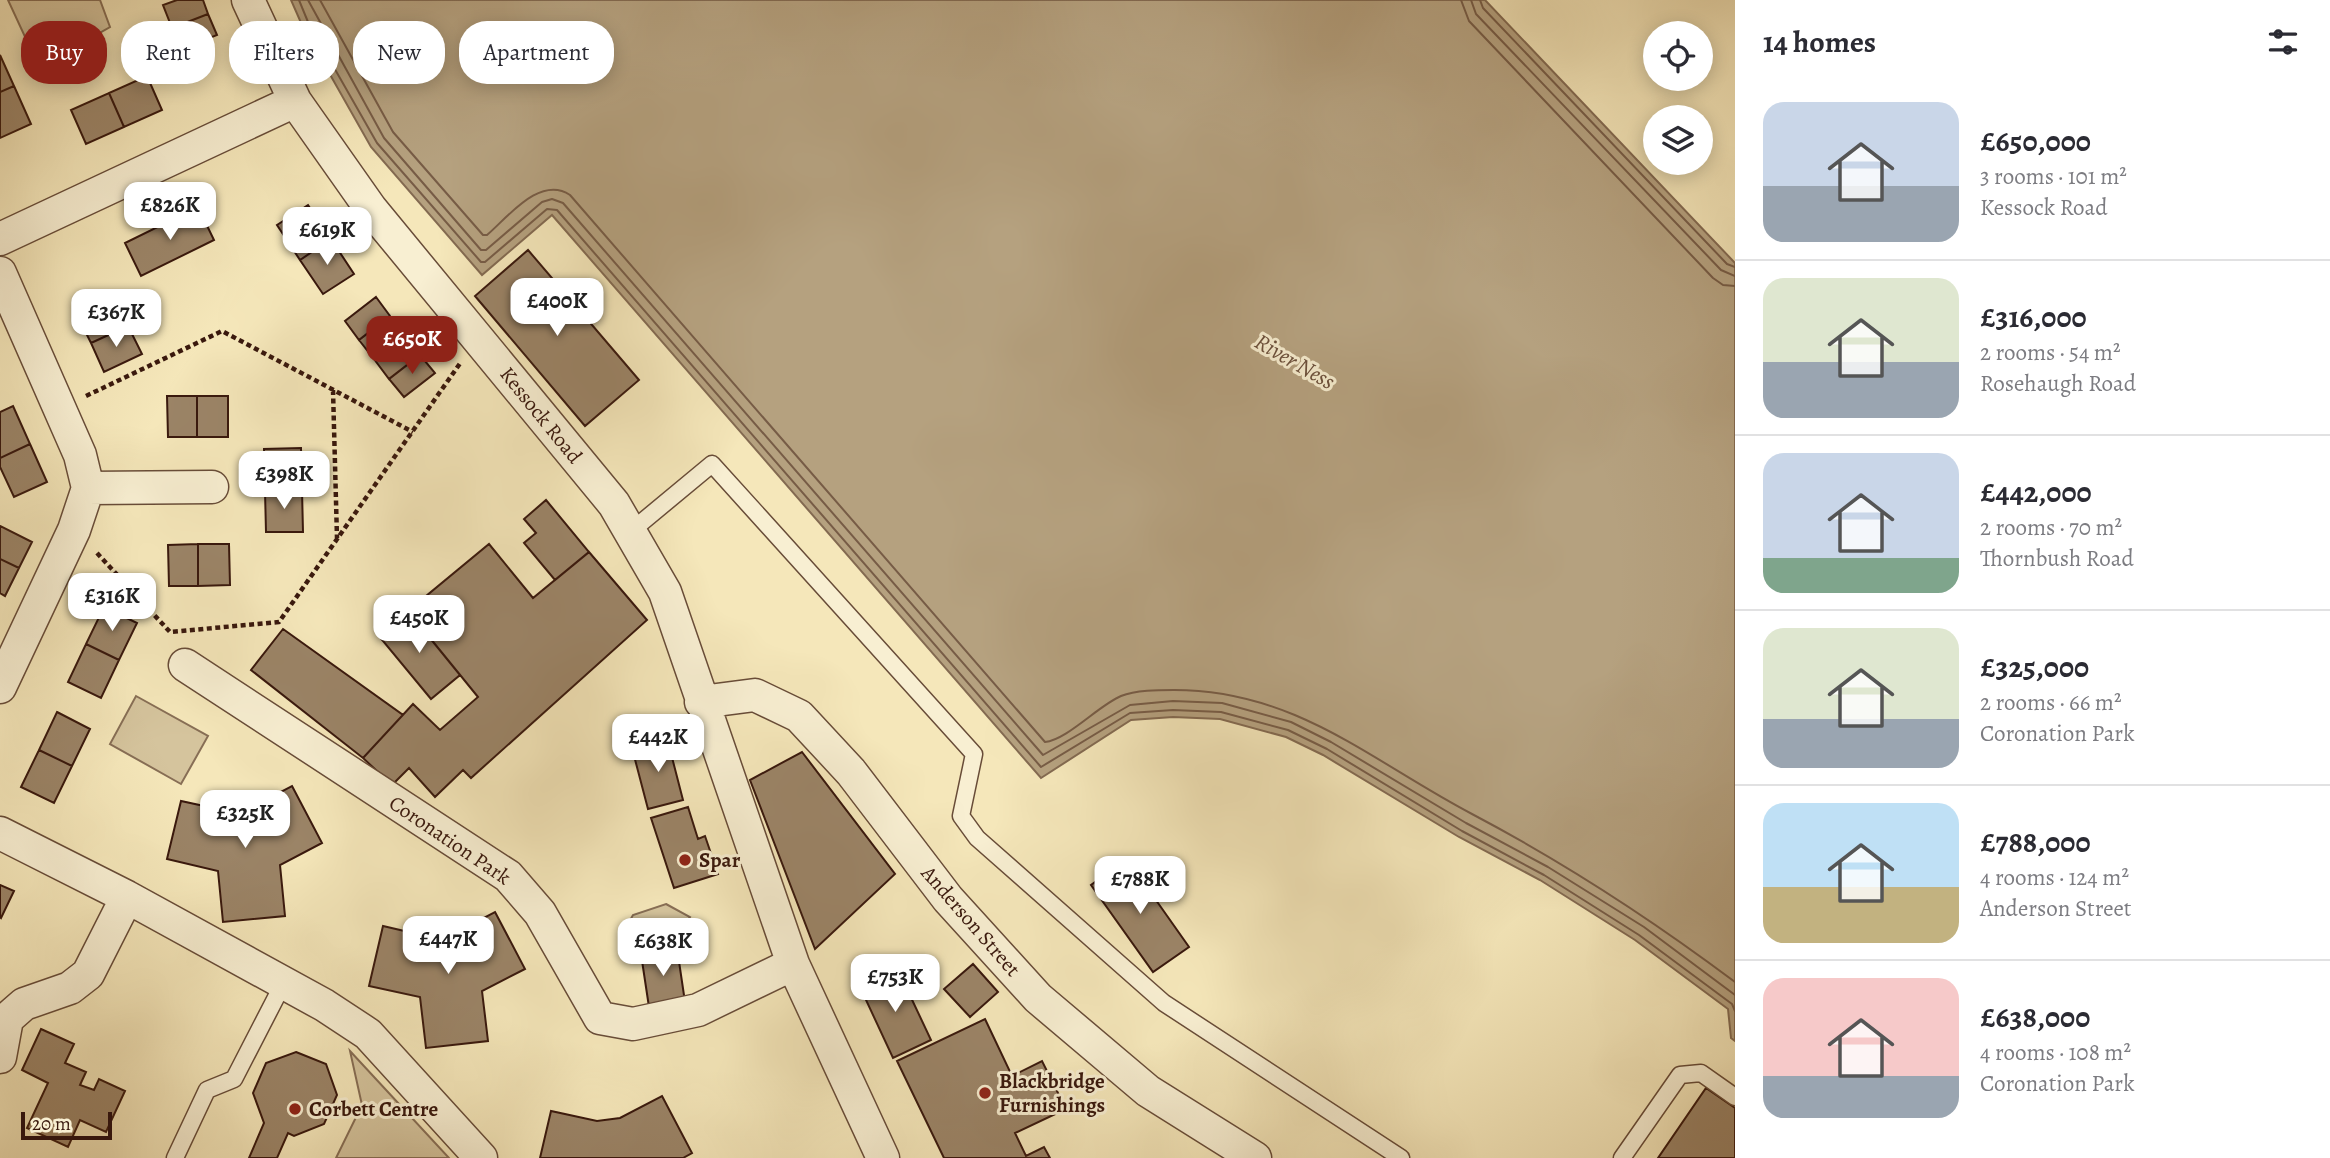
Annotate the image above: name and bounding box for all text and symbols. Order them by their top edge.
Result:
chip: Buy [21,21,107,84]
chip: Rent [121,21,215,84]
chip: Filters [229,21,339,84]
chip: New [353,21,445,84]
chip: Apartment [459,21,614,84]
map controls [1643,21,1713,175]
button: locate [1643,21,1713,91]
text: 14 homes [1763,22,1876,62]
icon: filters [2264,23,2302,61]
button: layers [1643,105,1713,175]
text: £650,000 [1980,121,2091,161]
icon: home [1819,130,1903,214]
text: 3 rooms · 101 m² [1980,161,2127,192]
pin: £826K [121,182,219,242]
text: £826K [140,189,200,220]
text: Kessock Road [1980,192,2108,223]
pin: £619K [278,208,376,267]
text: £619K [299,214,355,245]
pin: £400K [508,278,606,338]
text: £400K [527,285,588,316]
pin: £367K [67,290,165,349]
text: £367K [87,296,145,327]
text: £316,000 [1980,297,2087,337]
icon: home [1819,306,1903,390]
pin: £650K [363,316,461,376]
text: £650K [382,323,442,354]
water label: River Ness [1249,326,1341,397]
text: 2 rooms · 54 m² [1980,337,2121,368]
street label: Kessock Road [493,361,589,470]
text: Rosehaugh Road [1980,368,2136,399]
pin: £398K [235,452,333,511]
text: £398K [255,458,313,489]
text: £442,000 [1980,472,2092,512]
icon: home [1819,481,1903,565]
text: 2 rooms · 70 m² [1980,512,2122,543]
text: Thornbush Road [1980,543,2134,574]
pin: £316K [63,574,161,633]
text: £316K [84,580,140,611]
pin: £450K [370,596,468,655]
text: £450K [389,602,449,633]
text: £325,000 [1980,647,2089,687]
icon: home [1819,656,1903,740]
text: 2 rooms · 66 m² [1980,687,2122,718]
pin: £442K [609,714,707,774]
text: Coronation Park [1980,718,2135,749]
text: £442K [628,721,688,752]
street label: Coronation Park [384,789,517,891]
pin: £325K [196,790,294,850]
text: £325K [216,797,274,828]
text: £788,000 [1980,822,2091,862]
icon: home [1819,831,1903,915]
place label: Spar [699,846,741,874]
marker: Spar [677,852,693,868]
pin: £788K [1091,856,1189,916]
street label: Anderson Street [914,859,1027,982]
text: 4 rooms · 124 m² [1980,862,2129,893]
text: £788K [1111,863,1169,894]
text: Anderson Street [1980,893,2131,924]
pin: £447K [399,916,497,976]
pin: £638K [614,918,712,978]
text: £447K [419,923,477,954]
text: £638K [634,925,692,956]
pin: £753K [846,954,944,1014]
text: £753K [867,961,923,992]
text: £638,000 [1980,997,2090,1037]
icon: home [1819,1006,1903,1090]
text: 4 rooms · 108 m² [1980,1037,2131,1068]
place label: Blackbridge Furnishings [999,1067,1105,1119]
text: Coronation Park [1980,1068,2135,1099]
marker: Blackbridge Furnishings [977,1085,993,1101]
place label: Corbett Centre [309,1095,438,1123]
marker: Corbett Centre [287,1101,303,1117]
scale bar [21,1109,112,1141]
text: 20 m [32,1111,71,1137]

